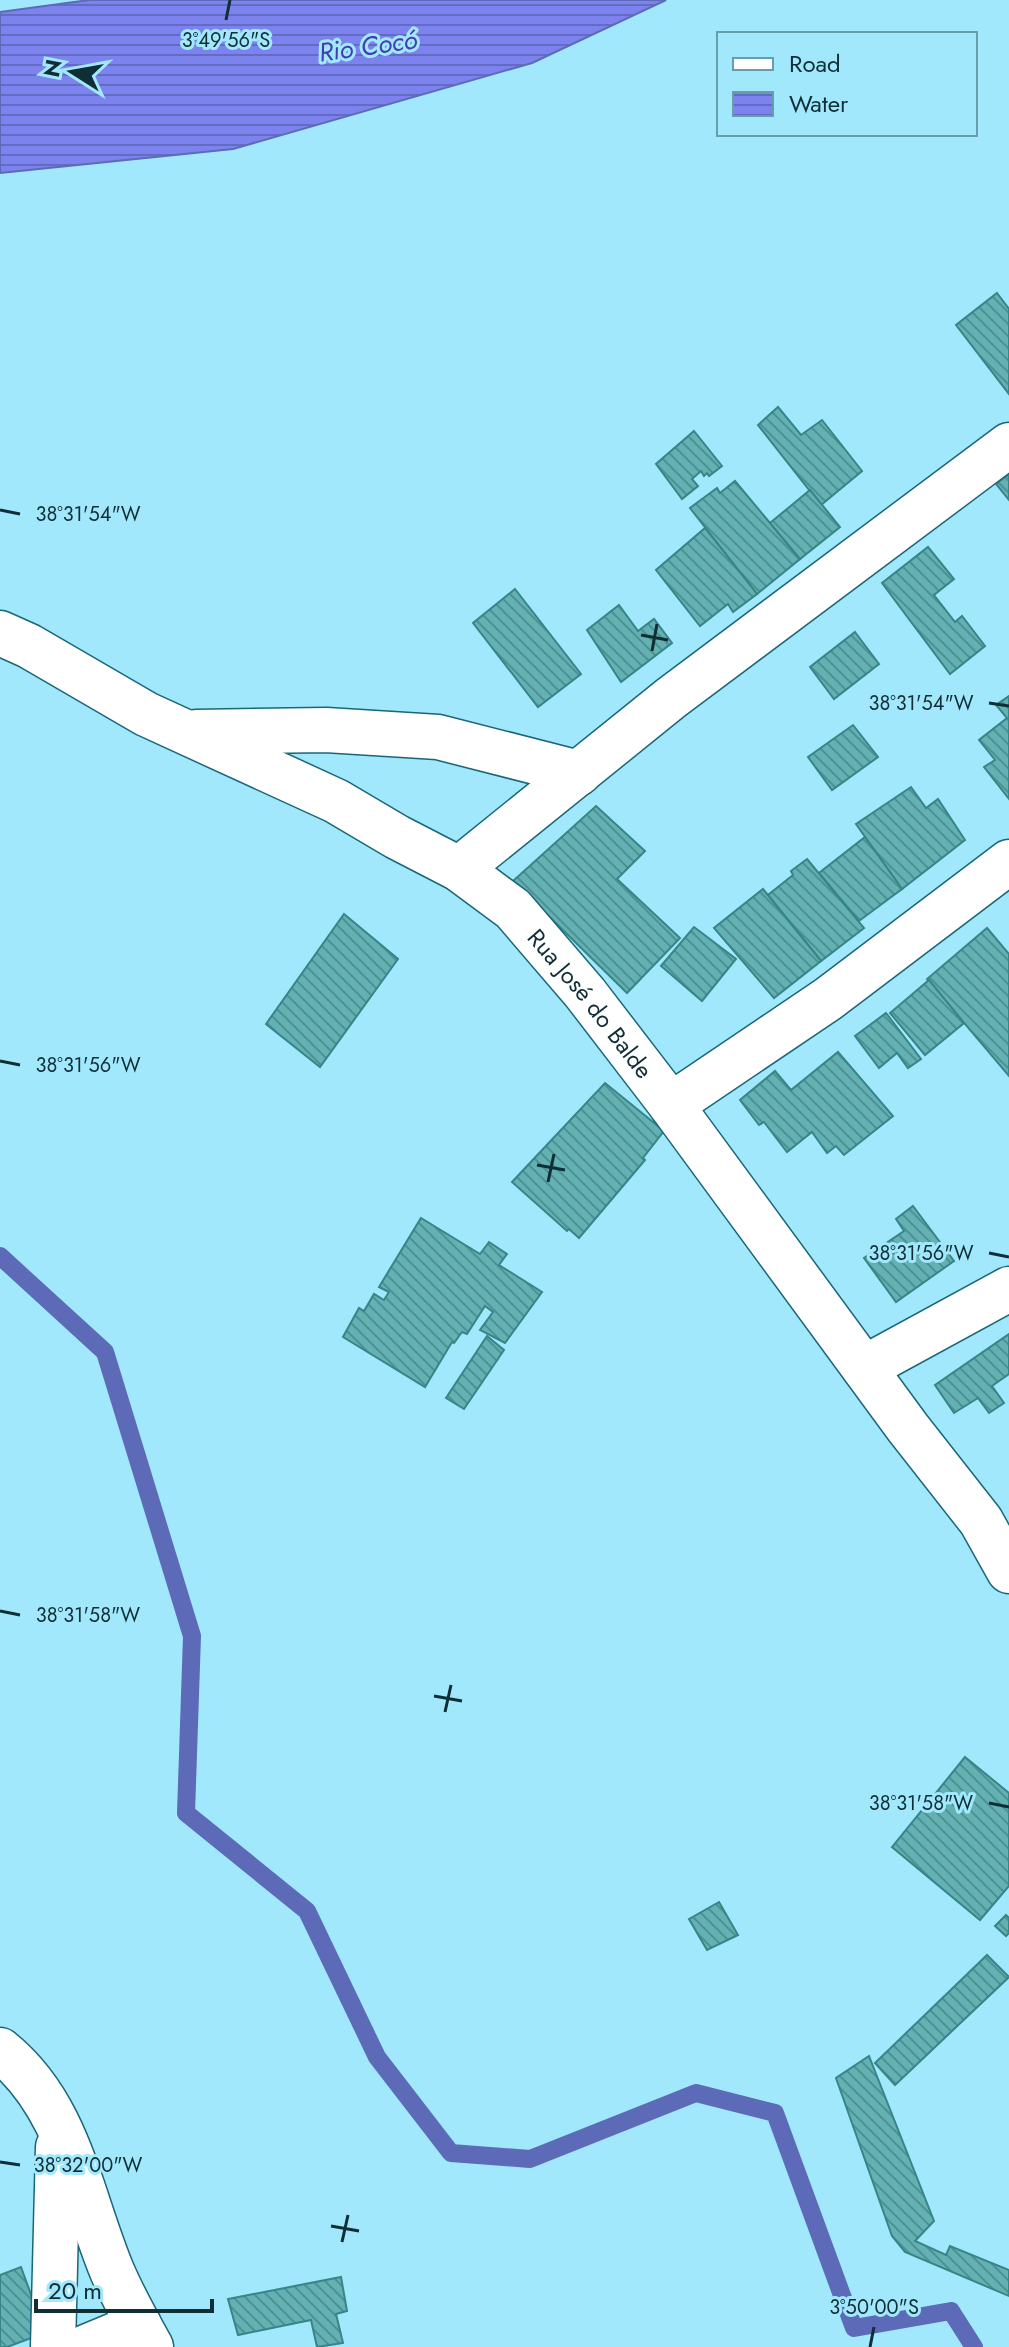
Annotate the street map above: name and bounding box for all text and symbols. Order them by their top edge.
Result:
water label: Rio Cocó [316,20,420,72]
text: 3°49'56"S [182,26,270,55]
north arrow [32,32,112,112]
legend [717,32,977,136]
text: Road [789,46,841,81]
text: N [35,57,70,80]
text: Water [789,86,849,121]
text: 38°31'54"W [35,500,141,529]
text: 38°31'54"W [868,689,974,718]
street label: Rua José do Balde [519,921,662,1086]
text: 38°31'56"W [36,1051,141,1080]
text: 38°31'56"W [869,1239,974,1268]
text: 38°31'58"W [36,1601,140,1630]
text: 38°31'58"W [869,1789,973,1818]
text: 38°32'00"W [34,2151,142,2180]
scale bar [36,2263,212,2313]
text: 20 m [48,2273,102,2308]
text: 3°50'00"S [829,2293,919,2322]

